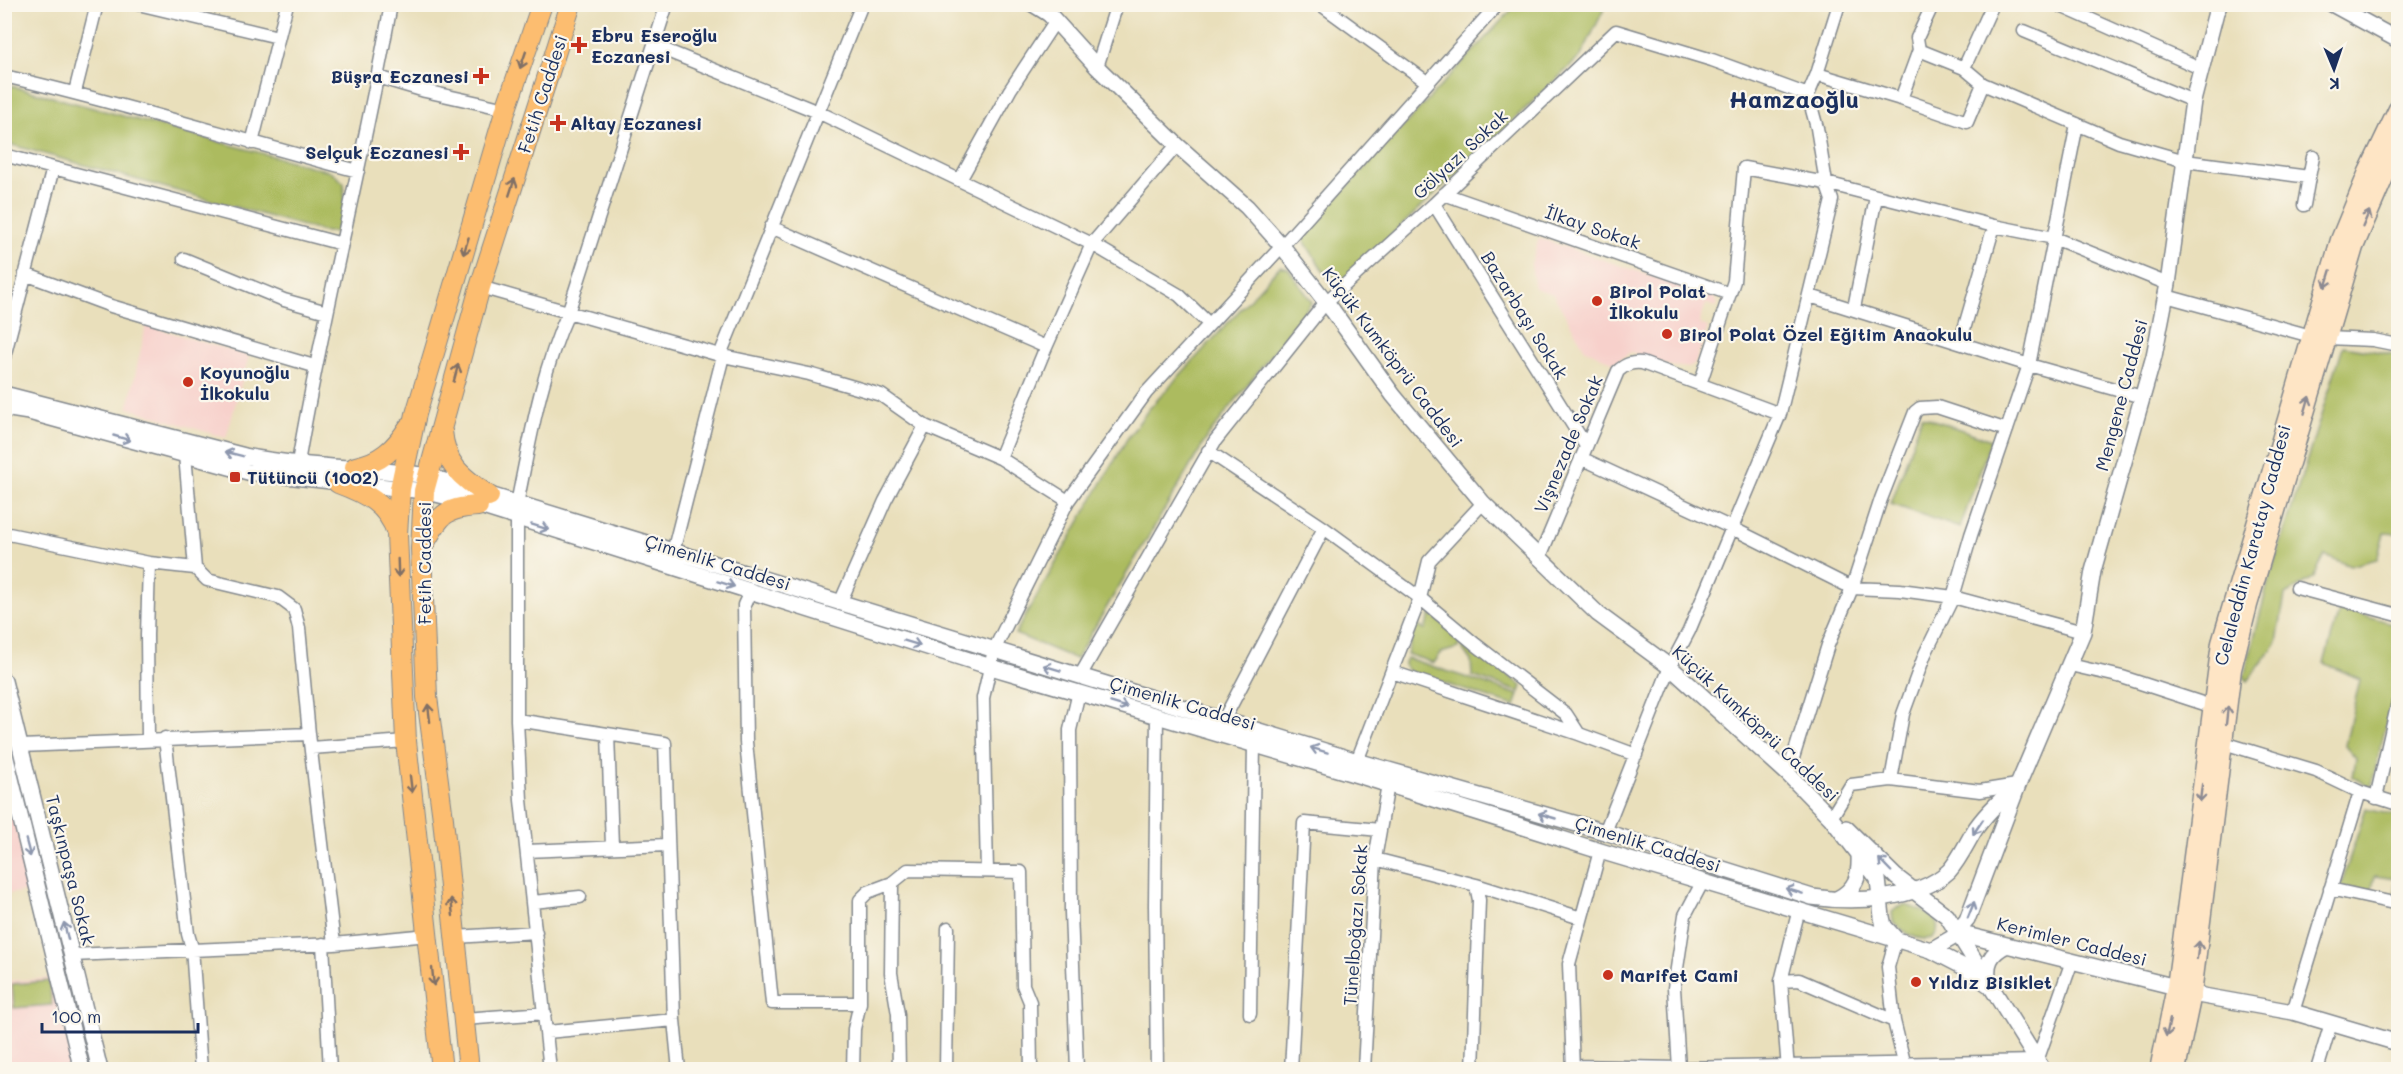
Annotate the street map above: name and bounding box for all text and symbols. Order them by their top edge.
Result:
place label: Ebru Eseroğlu Eczanesi [591,23,718,68]
street label: Fetih Caddesi [512,32,572,156]
marker: Ebru Eseroğlu Eczanesi [572,38,586,52]
north arrow [2304,39,2364,99]
one-way arrow [517,50,528,69]
place label: Büşra Eczanesi [331,64,469,88]
marker: Büşra Eczanesi [474,69,488,83]
text: K [2329,74,2340,95]
district label: Hamzaoğlu [1729,83,1859,114]
street label: Gölyazı Sokak [1407,104,1513,204]
place label: Altay Eczanesi [570,111,702,135]
marker: Altay Eczanesi [551,116,565,130]
place label: Selçuk Eczanesi [305,140,449,164]
marker: Selçuk Eczanesi [454,145,468,159]
one-way arrow [507,178,518,197]
street label: İlkay Sokak [1542,199,1644,255]
one-way arrow [2361,210,2372,228]
one-way arrow [460,236,471,255]
street label: Bazarbaşı Sokak [1476,246,1574,384]
street label: Küçük Kumköprü Caddesi [1317,262,1469,452]
one-way arrow [2322,269,2333,288]
place label: Birol Polat İlkokulu [1609,279,1706,324]
marker: Birol Polat İlkokulu [1590,294,1604,308]
street label: Mengene Caddesi [2089,316,2153,474]
place label: Birol Polat Özel Eğitim Anaokulu [1679,322,1973,346]
marker: Birol Polat Özel Eğitim Anaokulu [1660,327,1674,341]
place label: Koyunoğlu İlkokulu [200,360,290,405]
one-way arrow [451,364,462,383]
street label: Vişnezade Sokak [1528,371,1608,517]
marker: Koyunoğlu İlkokulu [181,375,195,389]
one-way arrow [2302,396,2313,415]
street label: Celaleddin Karatay Caddesi [2208,422,2296,668]
one-way arrow [112,433,131,444]
one-way arrow [225,447,244,459]
place label: Tütüncü (1002) [247,465,379,489]
marker: Tütüncü (1002) [228,470,242,484]
street label: Fetih Caddesi [412,502,436,624]
one-way arrow [530,522,549,533]
street label: Çimenlik Caddesi [642,528,794,596]
one-way arrow [392,558,404,578]
one-way arrow [716,579,735,590]
one-way arrow [902,638,921,649]
street label: Küçük Kumköprü Caddesi [1667,639,1845,807]
one-way arrow [1043,662,1062,673]
street label: Çimenlik Caddesi [1107,671,1259,735]
one-way arrow [1109,700,1128,711]
one-way arrow [423,704,434,724]
one-way arrow [2222,705,2233,725]
one-way arrow [1310,744,1329,755]
one-way arrow [405,773,416,793]
one-way arrow [2195,783,2206,803]
street label: Taşkınpaşa Sokak [41,792,101,948]
one-way arrow [1538,810,1557,821]
street label: Çimenlik Caddesi [1572,810,1724,878]
one-way arrow [1971,818,1983,835]
one-way arrow [23,838,34,857]
street label: Tünelboğazı Sokak [1337,843,1373,1007]
one-way arrow [1878,858,1892,873]
one-way arrow [1785,885,1804,896]
one-way arrow [446,897,457,917]
one-way arrow [1966,901,1977,919]
street label: Kerimler Caddesi [1995,911,2149,971]
one-way arrow [60,922,72,941]
one-way arrow [2193,941,2204,960]
place label: Marifet Cami [1620,963,1739,987]
one-way arrow [428,967,439,987]
marker: Marifet Cami [1601,968,1615,982]
place label: Yıldız Bisiklet [1928,970,2052,994]
marker: Yıldız Bisiklet [1909,975,1923,989]
scale bar [42,996,198,1034]
text: 100 m [51,1004,101,1028]
one-way arrow [2161,1019,2173,1038]

